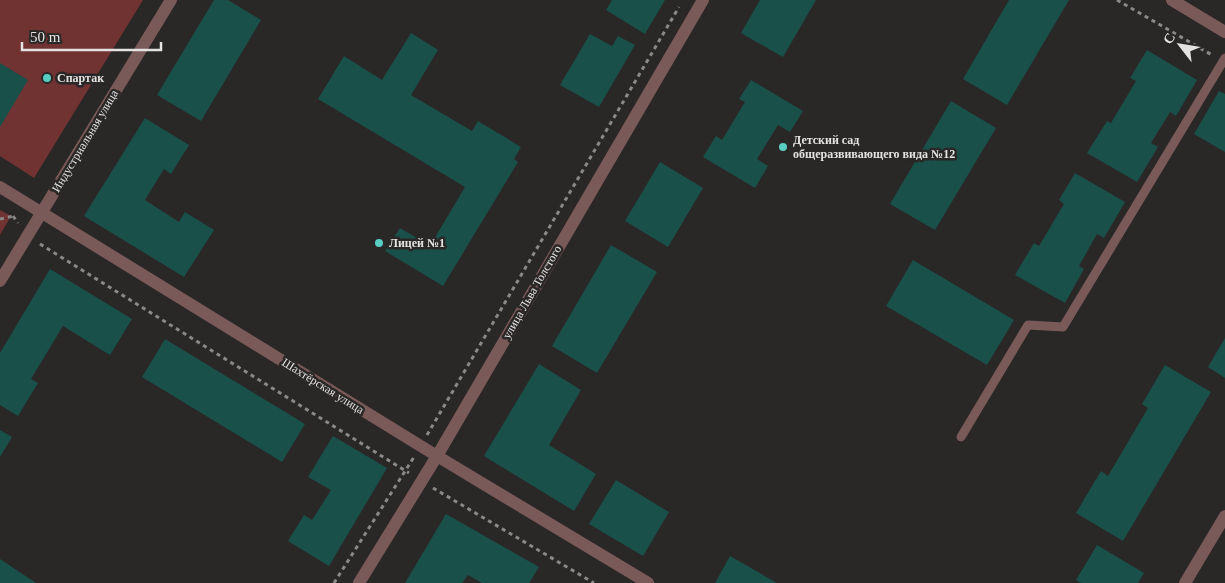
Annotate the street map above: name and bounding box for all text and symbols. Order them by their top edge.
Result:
scale bar [22,20,161,52]
north arrow [1155,20,1205,70]
text: 50 m [30,29,61,45]
text: С [1160,30,1178,47]
place label: Спартак [57,71,104,85]
marker: Спартак [41,72,53,84]
street label: Индустриальная улица [49,87,122,195]
place label: Детский сад общеразвивающего вида №12 [793,133,955,161]
marker: Детский сад общеразвивающего вида №12 [777,141,789,153]
place label: Лицей №1 [389,236,445,250]
marker: Лицей №1 [373,237,385,249]
street label: улица Льва Толстого [500,243,564,341]
street label: Шахтёрская улица [279,355,367,417]

